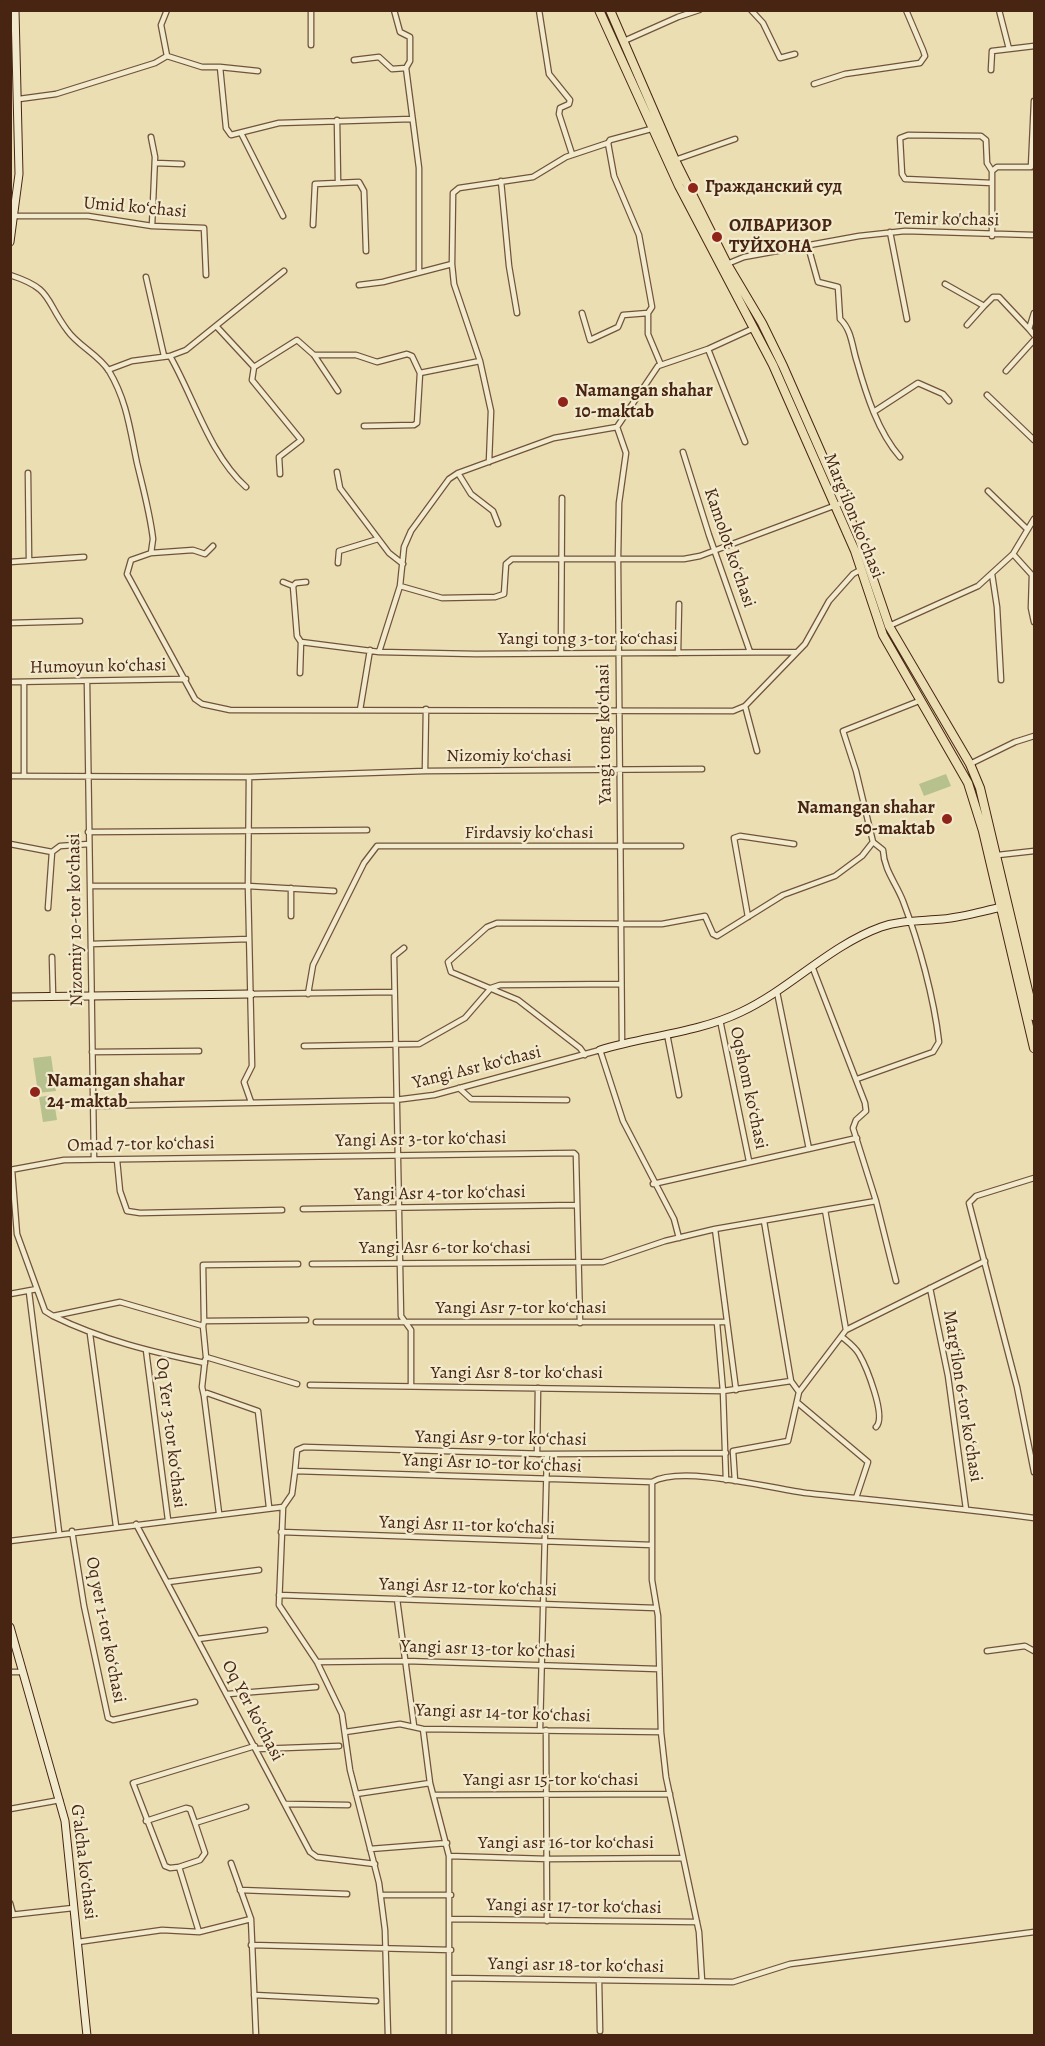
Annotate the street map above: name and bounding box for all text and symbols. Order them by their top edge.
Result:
place label: Гражданский суд [705,177,842,199]
marker: Гражданский суд [686,181,700,195]
street label: Umid koʻchasi [82,193,188,223]
street label: Temir ko'chasi [894,208,1000,232]
place label: ОЛВАРИЗОР ТУЙХОНА [729,216,832,258]
marker: ОЛВАРИЗОР ТУЙХОНА [710,230,724,244]
place label: Namangan shahar 10-maktab [575,381,713,424]
marker: Namangan shahar 10-maktab [556,395,570,409]
street label: Margʻilon koʻchasi [818,450,888,582]
street label: Kamolot koʻchasi [698,485,760,611]
street label: Yangi tong 3-tor koʻchasi [498,629,678,651]
street label: Humoyun koʻchasi [29,655,167,679]
street label: Yangi tong koʻchasi [593,664,617,804]
street label: Nizomiy koʻchasi [446,746,572,768]
place label: Namangan shahar 50-maktab [797,798,935,840]
marker: Namangan shahar 50-maktab [940,812,954,826]
street label: Firdavsiy koʻchasi [465,823,593,845]
street label: Nizomiy 10-tor koʻchasi [64,833,88,1007]
street label: Oqshom koʻchasi [724,1025,772,1151]
street label: Yangi Asr koʻchasi [411,1042,543,1094]
place label: Namangan shahar 24-maktab [47,1071,185,1114]
marker: Namangan shahar 24-maktab [28,1085,42,1099]
street label: Yangi Asr 3-tor koʻchasi [335,1128,507,1152]
street label: Omad 7-tor koʻchasi [67,1133,215,1157]
street label: Yangi Asr 4-tor koʻchasi [354,1182,526,1206]
street label: Yangi Asr 6-tor koʻchasi [359,1238,531,1260]
street label: Yangi Asr 7-tor koʻchasi [435,1298,607,1320]
street label: Margʻilon 6-tor koʻchasi [938,1309,986,1483]
street label: Oq Yer 3-tor koʻchasi [150,1357,190,1509]
street label: Yangi Asr 8-tor koʻchasi [431,1363,603,1385]
street label: Yangi Asr 9-tor koʻchasi [415,1427,587,1451]
street label: Yangi Asr 10-tor koʻchasi [402,1450,582,1478]
street label: Yangi Asr 11-tor koʻchasi [379,1512,555,1540]
street label: Oq yer 1-tor koʻchasi [80,1555,130,1705]
street label: Yangi Asr 12-tor koʻchasi [379,1574,557,1602]
street label: Yangi asr 13-tor koʻchasi [400,1636,576,1664]
street label: Oq Yer koʻchasi [216,1657,288,1765]
street label: Yangi asr 14-tor koʻchasi [415,1700,591,1728]
street label: Yangi asr 15-tor koʻchasi [463,1770,639,1792]
street label: Gʻalcha koʻchasi [65,1803,101,1921]
street label: Yangi asr 16-tor koʻchasi [478,1833,654,1855]
street label: Yangi asr 17-tor koʻchasi [486,1895,662,1919]
street label: Yangi asr 18-tor koʻchasi [488,1954,664,1978]

